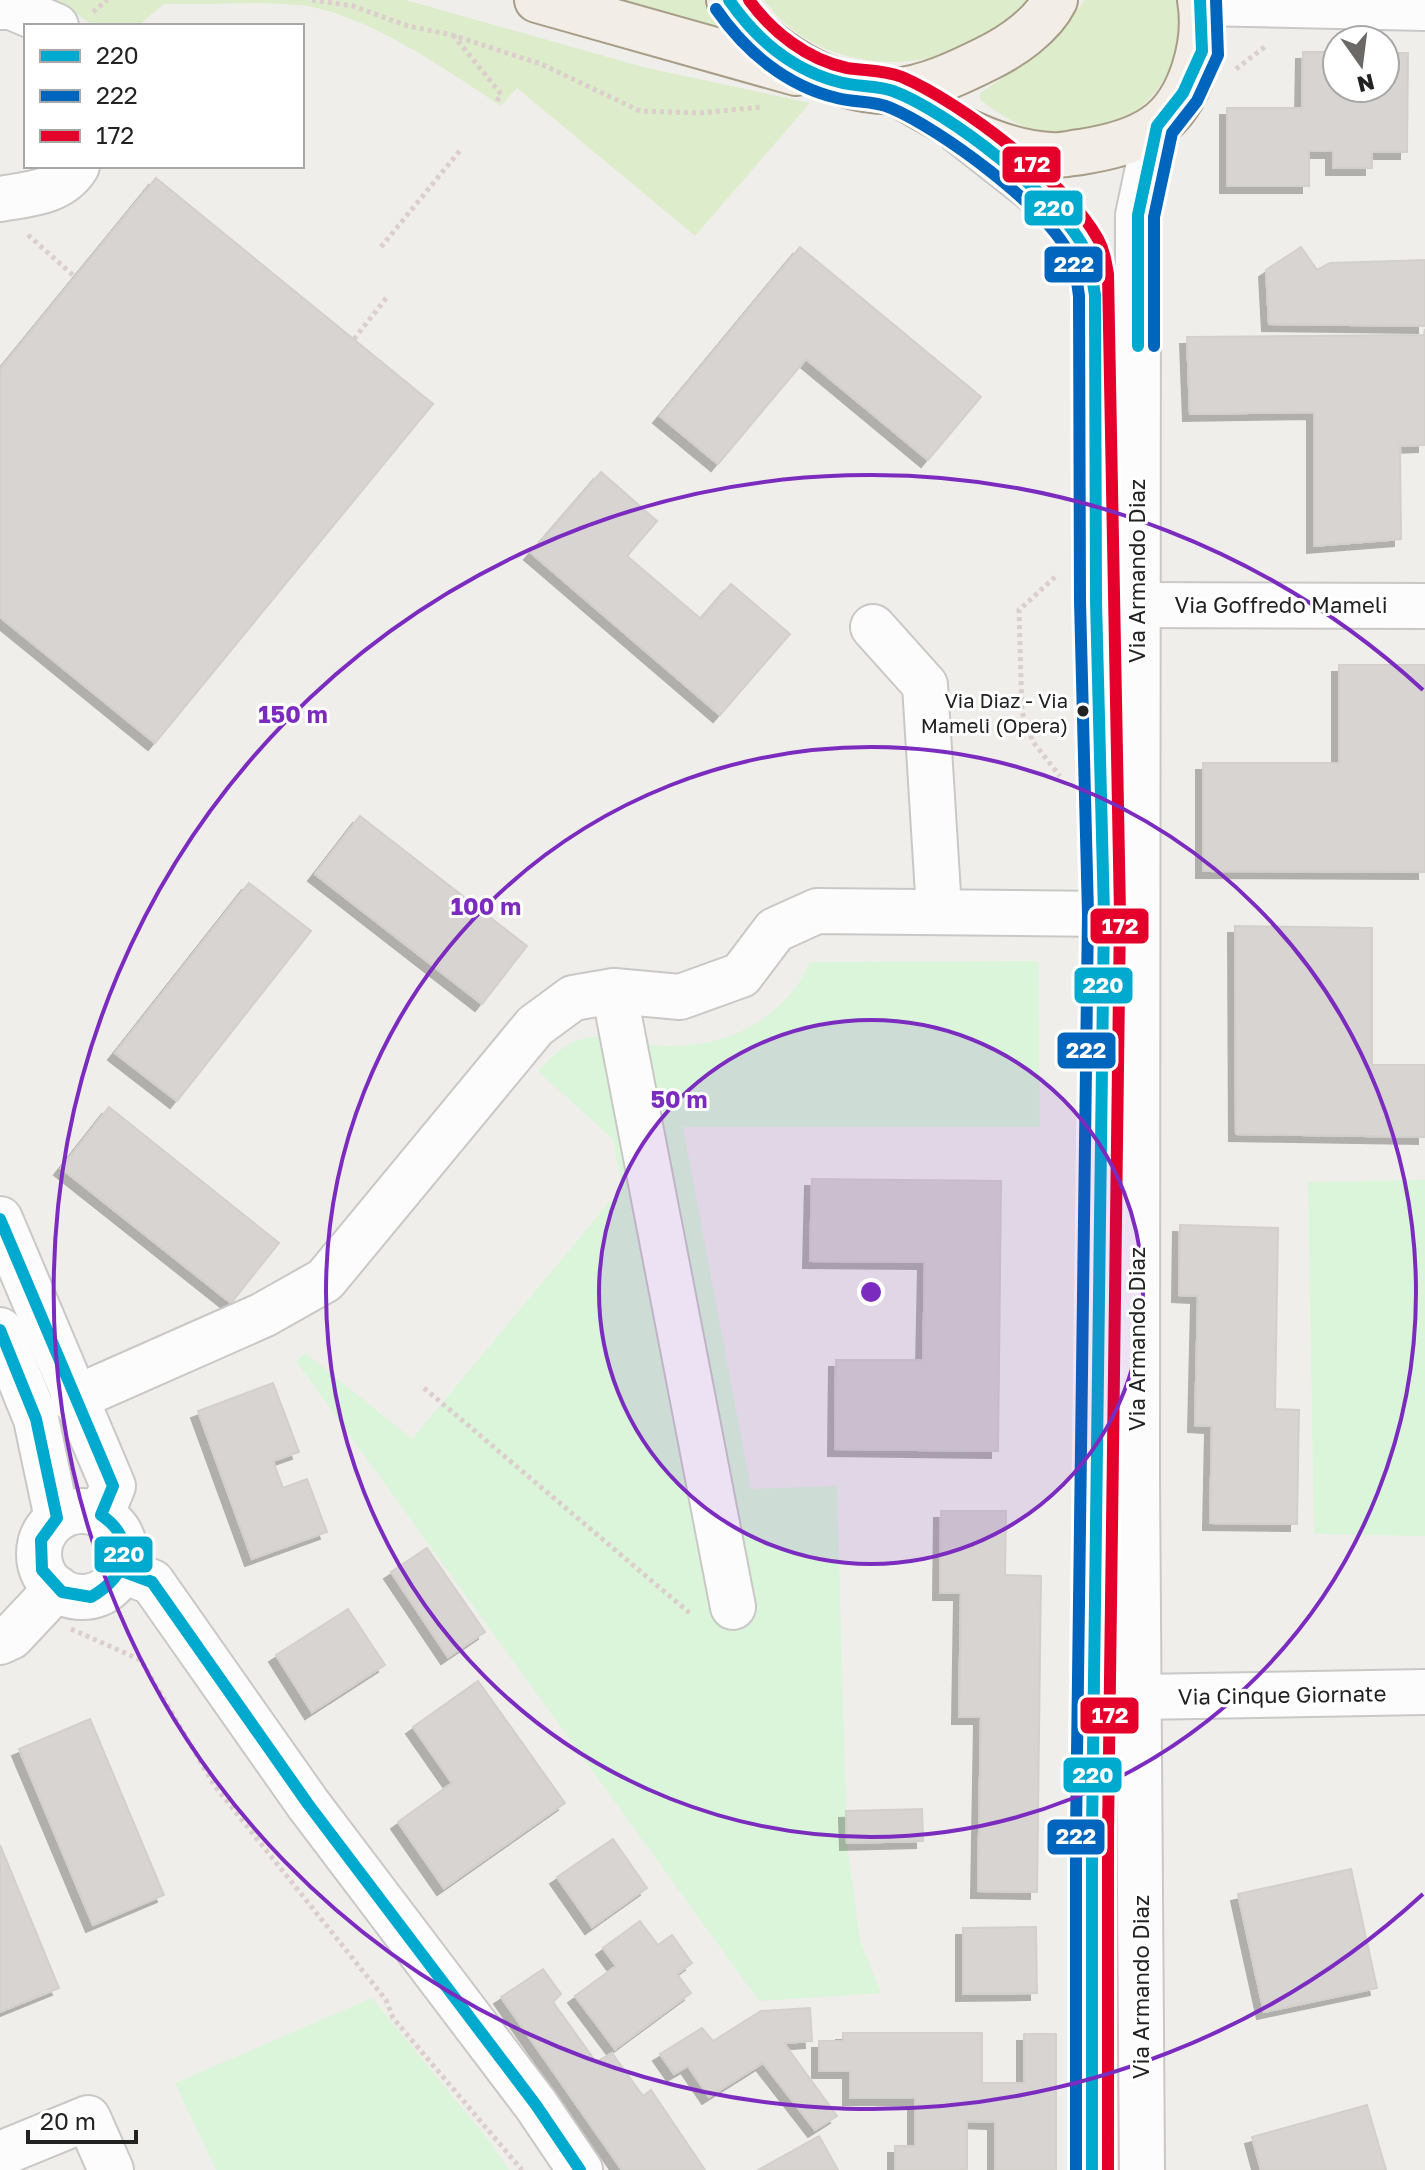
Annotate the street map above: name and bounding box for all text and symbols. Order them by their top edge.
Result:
legend [24,24,304,168]
north arrow [1321,24,1401,104]
text: 220 [96,40,139,69]
text: N [1355,69,1377,99]
text: 222 [96,80,138,109]
text: 172 [96,120,134,149]
line badge: 172 [1001,145,1062,184]
text: 172 [1014,150,1050,177]
line badge: 220 [1023,189,1084,227]
text: 220 [1033,194,1075,221]
line badge: 222 [1043,245,1104,284]
text: 222 [1054,250,1094,277]
street label: Via Armando Diaz [1123,479,1150,663]
street label: Via Goffredo Mameli [1174,591,1388,618]
place label: Via Diaz - Via Mameli (Opera) [921,688,1068,737]
text: 150 m [258,699,328,728]
marker: Via Diaz - Via Mameli (Opera) [1075,703,1091,719]
text: 100 m [451,891,521,920]
line badge: 172 [1089,907,1150,945]
text: 172 [1102,912,1138,939]
line badge: 220 [1073,966,1134,1005]
text: 220 [1082,971,1124,998]
line badge: 222 [1056,1031,1117,1070]
text: 222 [1066,1036,1106,1063]
text: 50 m [650,1084,708,1113]
street label: Via Armando Diaz [1123,1247,1150,1431]
centre of rings [857,1278,885,1306]
line badge: 220 [93,1535,154,1574]
text: 220 [103,1540,145,1567]
street label: Via Cinque Giornate [1177,1679,1386,1710]
line badge: 172 [1079,1696,1140,1735]
text: 172 [1092,1701,1128,1728]
line badge: 220 [1062,1756,1123,1794]
text: 220 [1072,1761,1114,1788]
line badge: 222 [1046,1818,1106,1856]
text: 222 [1056,1822,1096,1849]
street label: Via Armando Diaz [1127,1895,1154,2079]
scale bar [28,2094,136,2144]
text: 20 m [40,2106,96,2135]

